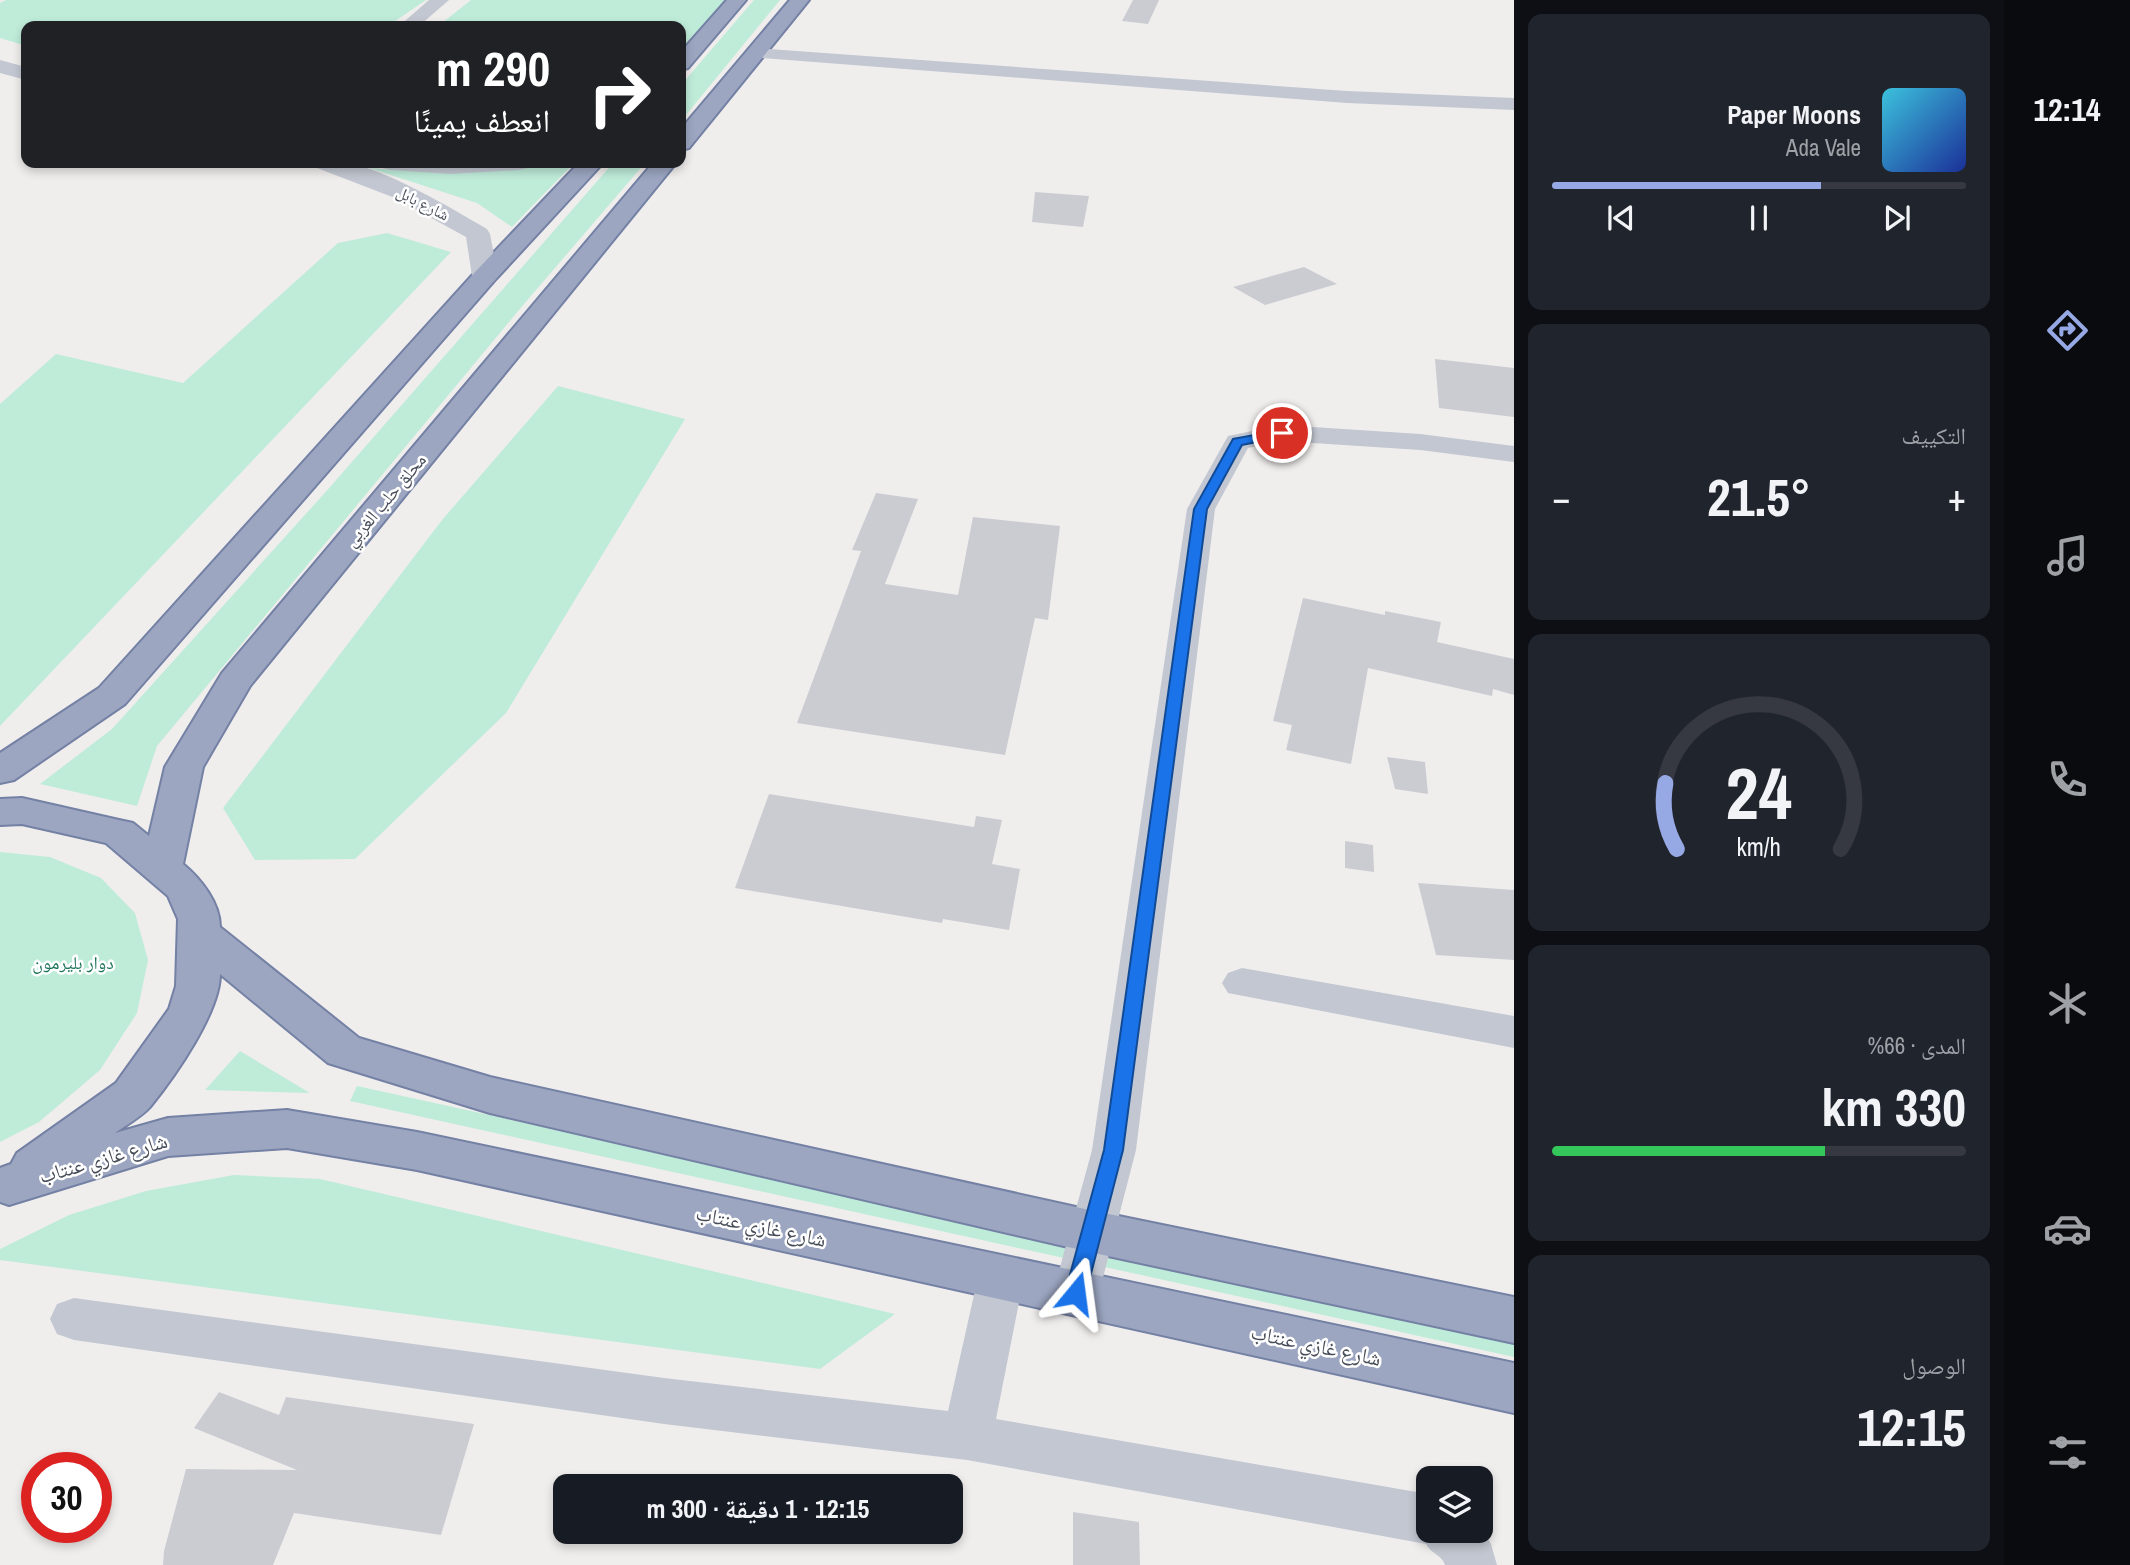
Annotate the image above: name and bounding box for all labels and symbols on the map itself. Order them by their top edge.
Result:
street label: شارع بابل [393,180,453,226]
pin [1252,403,1312,463]
street label: محلق حلب الغربي [338,448,434,554]
park label: دوار بليرمون [32,950,114,975]
street label: شارع غازي عنتاب [35,1126,171,1192]
street label: شارع غازي عنتاب [693,1198,829,1256]
position arrow [1039,1256,1113,1330]
street label: شارع غازي عنتاب [1248,1317,1384,1375]
speed limit sign: 30 [21,1452,112,1543]

